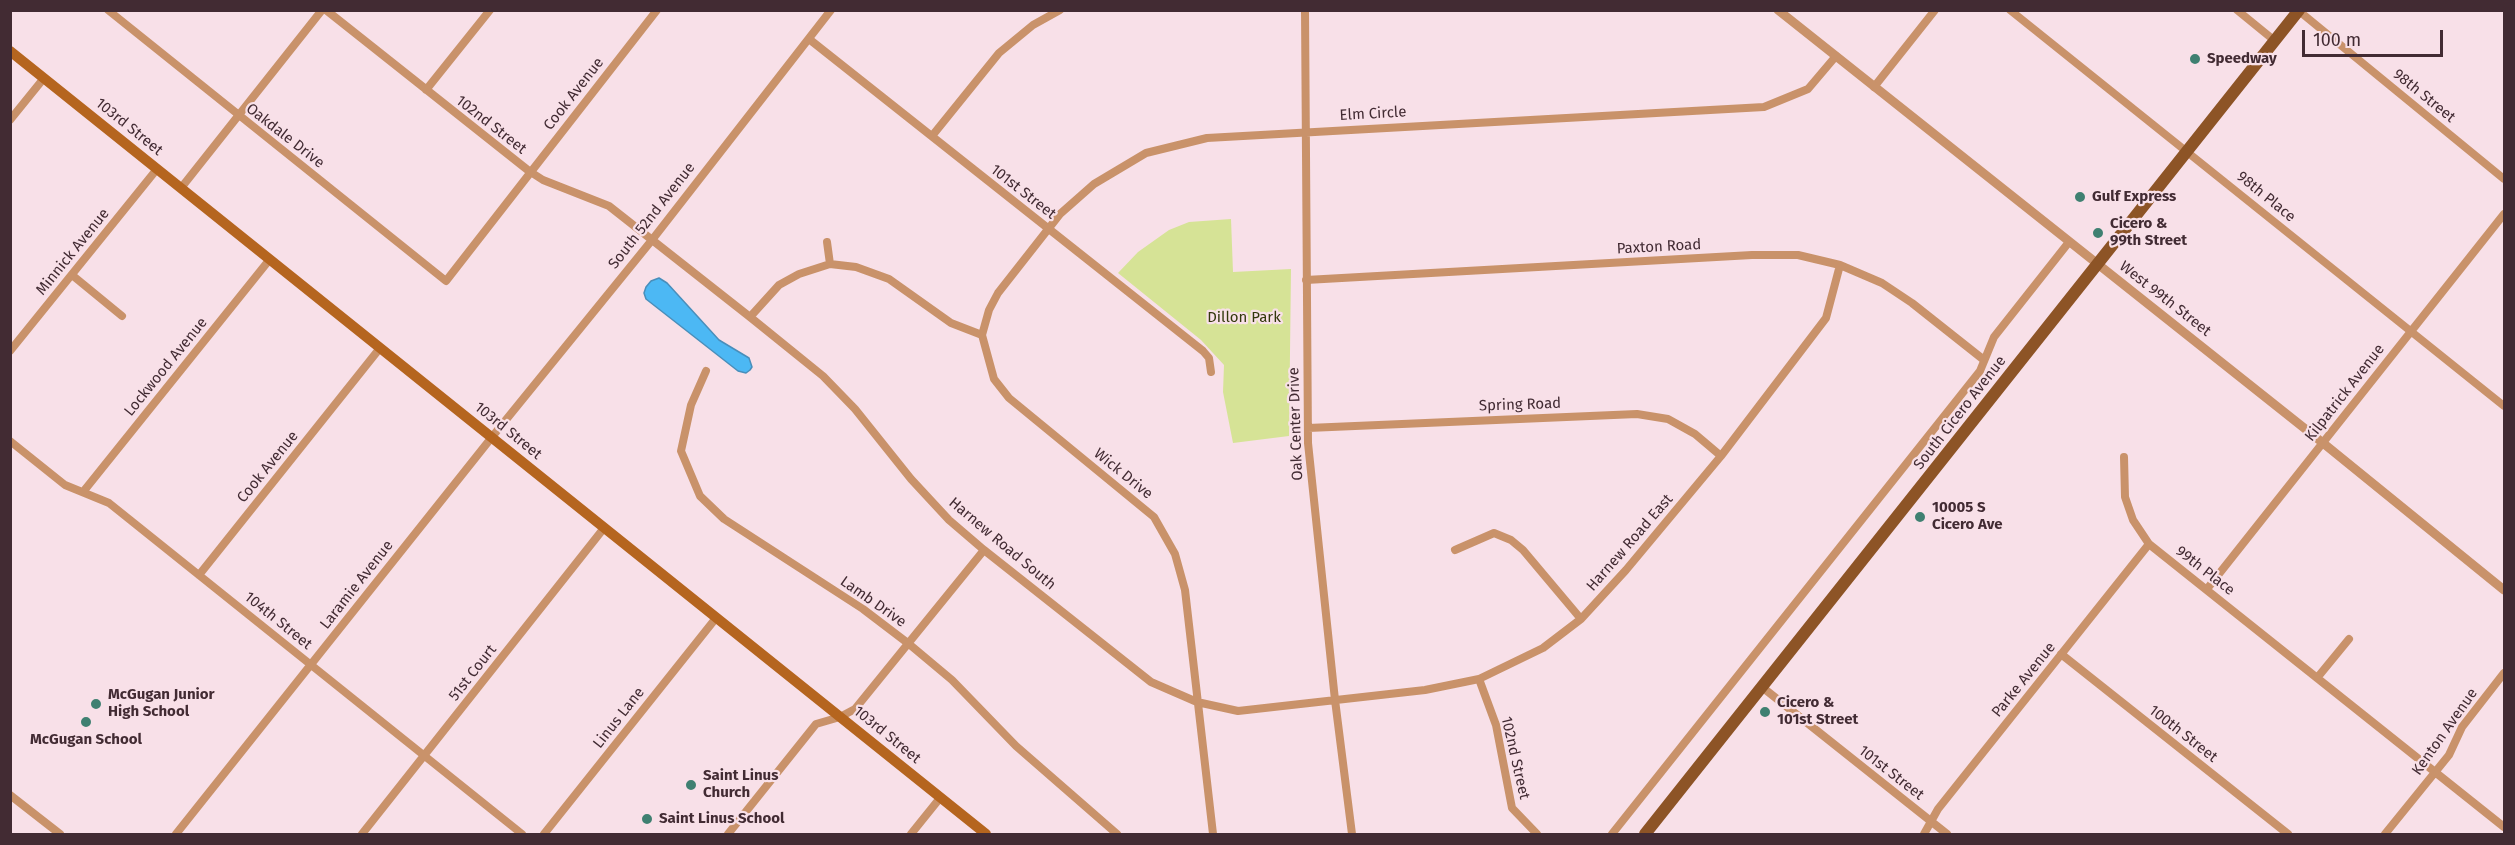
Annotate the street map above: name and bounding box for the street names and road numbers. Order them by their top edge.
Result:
street label: Cook Avenue [540,54,608,134]
street label: 98th Street [2389,65,2459,127]
street label: 102nd Street [452,92,530,158]
street label: 103rd Street [92,94,166,160]
street label: Oakdale Drive [242,100,328,172]
street label: Elm Circle [1339,103,1407,125]
street label: South 52nd Avenue [605,159,699,273]
street label: 101st Street [987,161,1059,223]
street label: 98th Place [2233,168,2299,226]
street label: Minnick Avenue [33,205,113,299]
street label: Paxton Road [1616,236,1702,258]
street label: West 99th Street [2116,258,2214,340]
street label: Lockwood Avenue [121,314,211,420]
street label: Kilpatrick Avenue [2301,341,2389,445]
street label: South Cicero Avenue [1910,353,2010,473]
street label: Oak Center Drive [1285,367,1307,481]
street label: Spring Road [1479,395,1561,415]
street label: 103rd Street [471,398,545,464]
street label: Cook Avenue [234,428,302,506]
street label: Wick Drive [1090,445,1156,503]
street label: Harnew Road East [1583,491,1677,595]
street label: Harnew Road South [945,494,1059,594]
street label: Laramie Avenue [317,537,397,633]
street label: 99th Place [2172,542,2238,600]
street label: Lamb Drive [837,573,909,631]
street label: 104th Street [241,588,315,654]
street label: Parke Avenue [1988,639,2060,721]
street label: 51st Court [445,641,501,705]
street label: Linus Lane [590,684,648,752]
street label: Kenton Avenue [2408,685,2482,779]
street label: 103rd Street [850,702,924,768]
street label: 100th Street [2145,702,2221,766]
street label: 102nd Street [1497,715,1533,801]
street label: 101st Street [1855,742,1927,804]

